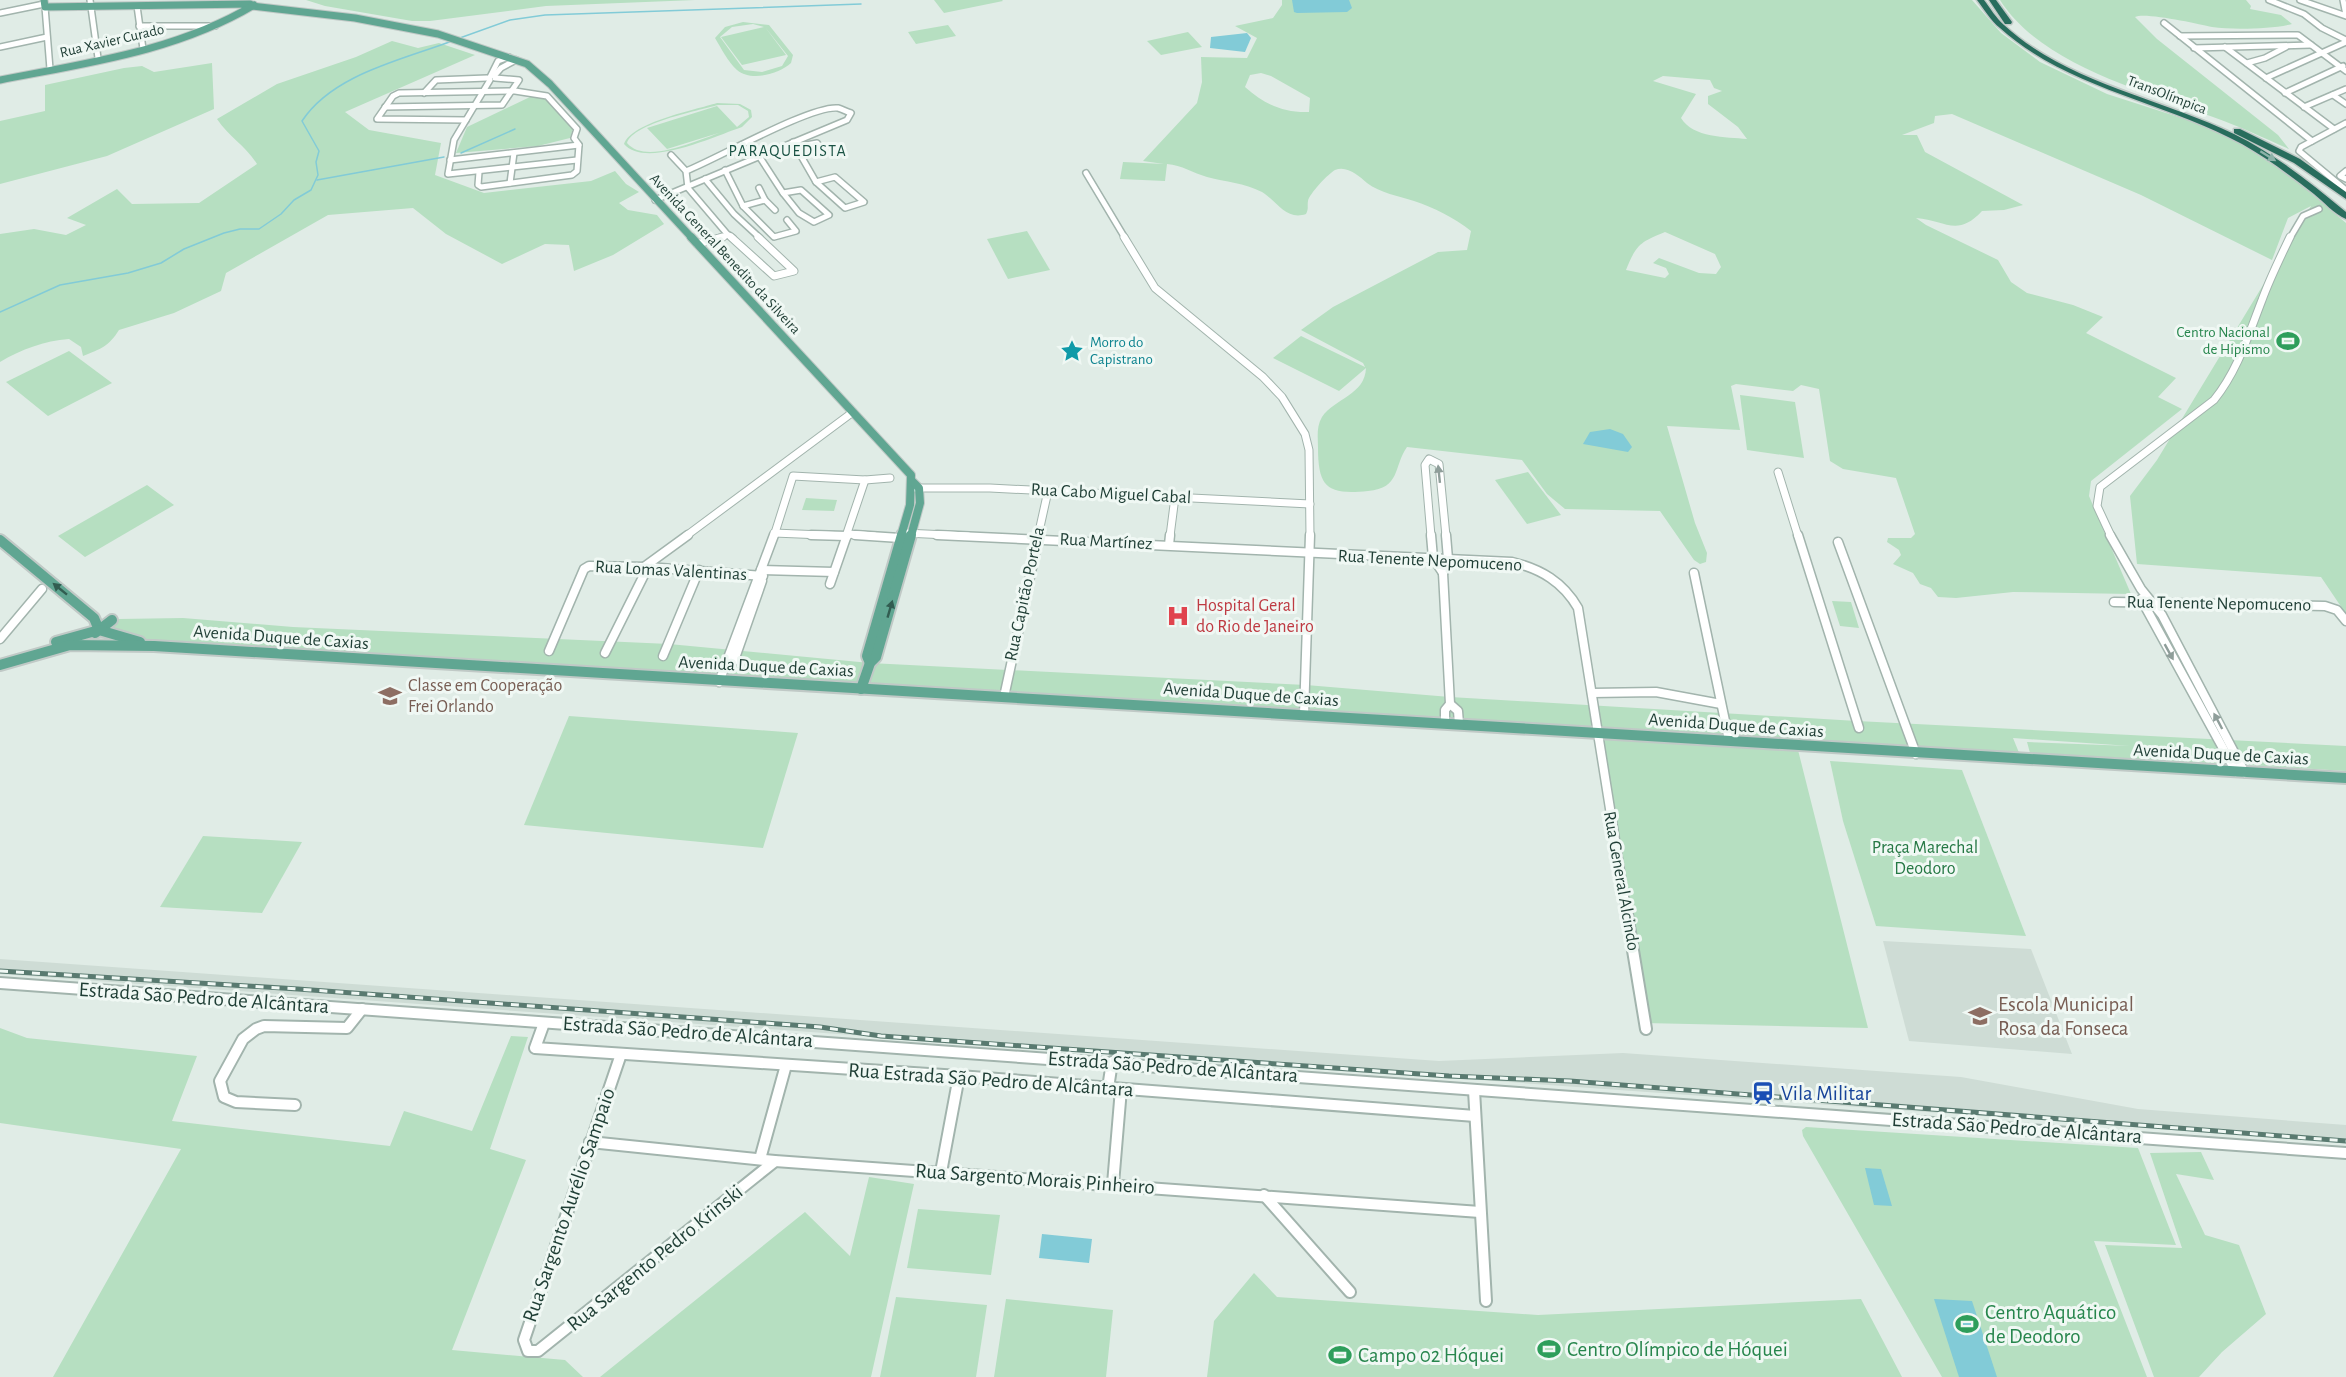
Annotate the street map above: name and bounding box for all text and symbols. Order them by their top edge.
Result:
street label: Rua Xavier Curado [58,22,166,60]
street label: TransOlímpica [2125,73,2209,117]
district label: PARAQUEDISTA [729,143,847,160]
one-way arrow [2260,150,2276,161]
street label: Avenida General Benedito da Silveira [647,171,803,337]
place label: Centro Nacional de Hipismo [2177,325,2270,357]
sports icon: Centro Nacional de Hipismo [2275,328,2301,354]
place label: Morro do Capistrano [1090,335,1153,367]
place icon: Morro do Capistrano [1059,338,1085,364]
one-way arrow [1435,464,1444,483]
street label: Rua Cabo Miguel Cabal [1030,481,1192,507]
street label: Rua Capitão Portela [1002,525,1048,663]
street label: Rua Martínez [1059,531,1153,553]
street label: Rua Tenente Nepomuceno [1337,547,1523,575]
street label: Rua Lomas Valentinas [595,558,747,584]
one-way arrow [53,583,68,596]
street label: Rua Tenente Nepomuceno [2127,593,2312,615]
place label: Hospital Geral do Rio de Janeiro [1196,597,1314,636]
one-way arrow [886,600,895,618]
hospital icon: Hospital Geral do Rio de Janeiro [1165,603,1191,629]
street label: Avenida Duque de Caxias [193,623,369,653]
one-way arrow [2164,644,2175,660]
street label: Avenida Duque de Caxias [678,653,854,681]
place label: Classe em Cooperação Frei Orlando [408,677,562,716]
street label: Avenida Duque de Caxias [1163,680,1339,710]
school or university icon: Classe em Cooperação Frei Orlando [377,683,403,709]
street label: Avenida Duque de Caxias [1648,711,1824,741]
one-way arrow [2213,712,2223,729]
street label: Avenida Duque de Caxias [2133,741,2309,769]
street label: Rua General Alcindo [1600,810,1642,952]
park label: Praça Marechal Deodoro [1872,839,1978,878]
street label: Estrada São Pedro de Alcântara [78,979,330,1017]
place label: Escola Municipal Rosa da Fonseca [1998,994,2134,1039]
school or university icon: Escola Municipal Rosa da Fonseca [1967,1003,1993,1029]
street label: Estrada São Pedro de Alcântara [562,1013,814,1051]
street label: Estrada São Pedro de Alcântara [1047,1048,1299,1086]
street label: Rua Estrada São Pedro de Alcântara [848,1060,1135,1100]
station icon: Vila Militar [1750,1080,1776,1106]
place label: Vila Militar [1781,1083,1871,1104]
street label: Rua Sargento Aurélio Sampaio [519,1085,619,1325]
street label: Estrada São Pedro de Alcântara [1891,1109,2143,1147]
street label: Rua Sargento Morais Pinheiro [914,1160,1156,1198]
street label: Rua Sargento Pedro Krinski [563,1181,747,1335]
place label: Centro Aquático de Deodoro [1985,1302,2116,1347]
sports icon: Centro Aquático de Deodoro [1954,1311,1980,1337]
sports icon: Centro Olímpico de Hóquei [1536,1336,1562,1362]
place label: Centro Olímpico de Hóquei [1567,1339,1788,1360]
sports icon: Campo 02 Hóquei [1327,1342,1353,1368]
place label: Campo 02 Hóquei [1358,1345,1504,1366]

